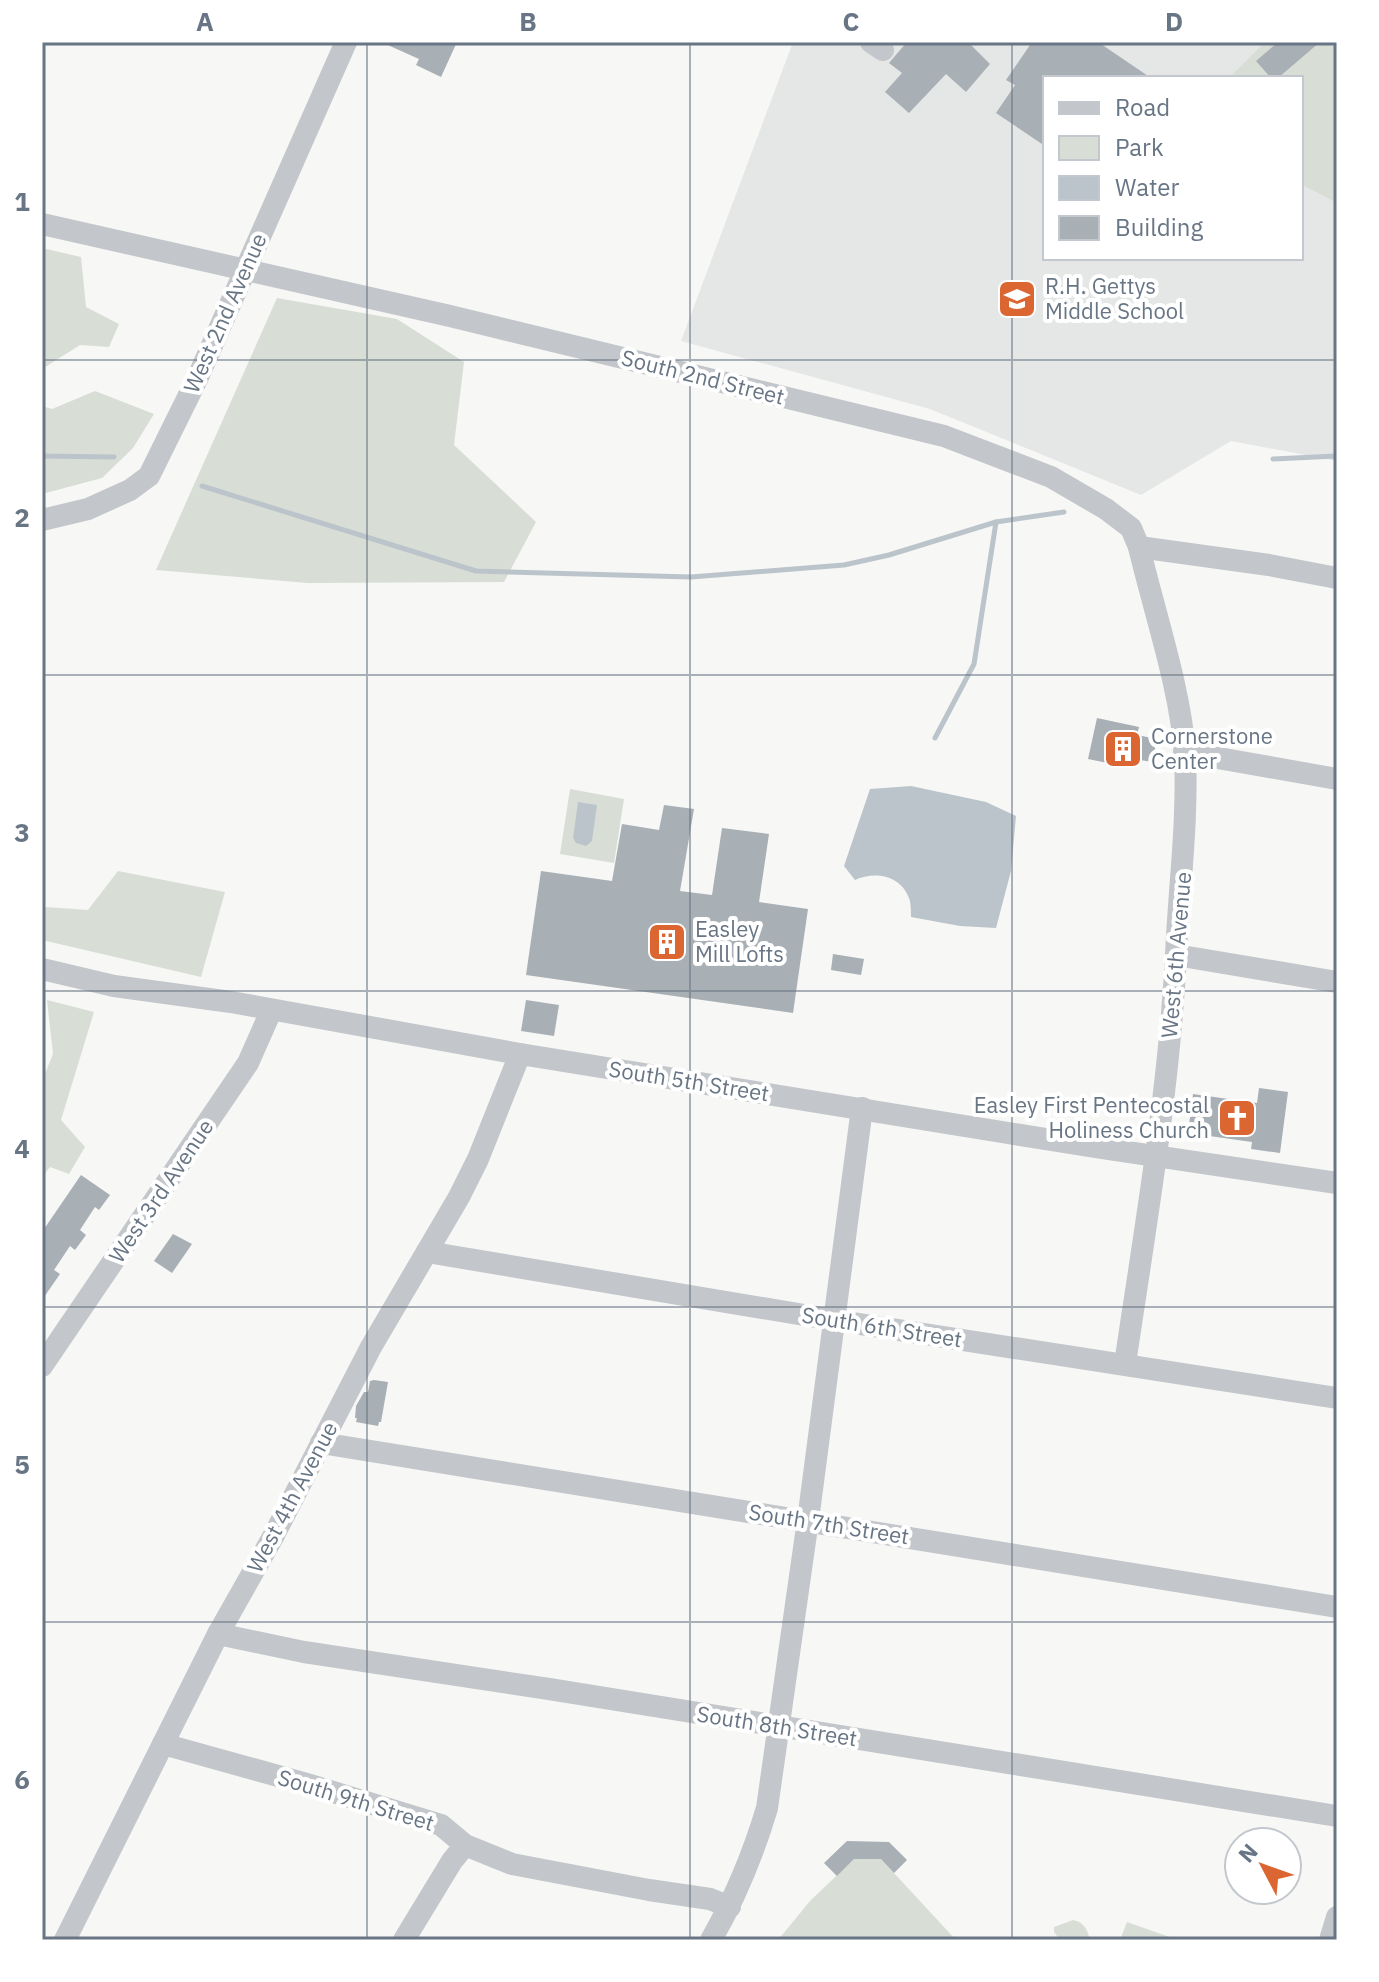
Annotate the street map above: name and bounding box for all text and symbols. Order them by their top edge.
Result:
text: A [196,4,214,38]
text: B [519,4,537,38]
text: C [843,4,860,38]
text: D [1165,4,1183,38]
legend [1043,76,1303,260]
text: Road [1115,91,1170,123]
text: Park [1115,131,1164,163]
text: Water [1115,171,1179,203]
text: 1 [14,184,30,218]
text: Building [1115,211,1203,243]
street label: West 2nd Avenue [176,228,273,397]
place label: R.H. Gettys Middle School [1045,271,1184,325]
school or university icon: R.H. Gettys Middle School [996,278,1038,320]
street label: South 2nd Street [619,342,788,411]
text: 2 [14,500,30,534]
place label: Cornerstone Center [1151,721,1273,775]
building icon: Cornerstone Center [1102,728,1144,770]
text: 3 [14,815,30,849]
street label: West 6th Avenue [1154,871,1197,1039]
place label: Easley Mill Lofts [695,914,784,968]
building icon: Easley Mill Lofts [646,921,688,963]
street label: South 5th Street [607,1054,771,1107]
place label: Easley First Pentecostal Holiness Church [974,1090,1209,1144]
church icon: Easley First Pentecostal Holiness Church [1216,1097,1258,1139]
street label: West 3rd Avenue [102,1113,219,1268]
text: 4 [14,1131,30,1165]
street label: South 6th Street [800,1300,964,1353]
street label: West 4th Avenue [240,1416,344,1577]
text: 5 [14,1447,30,1481]
street label: South 7th Street [747,1497,911,1550]
street label: South 8th Street [695,1699,859,1752]
text: 6 [14,1762,30,1796]
street label: South 9th Street [274,1762,438,1837]
north arrow [1223,1826,1303,1906]
text: N [1231,1837,1264,1868]

